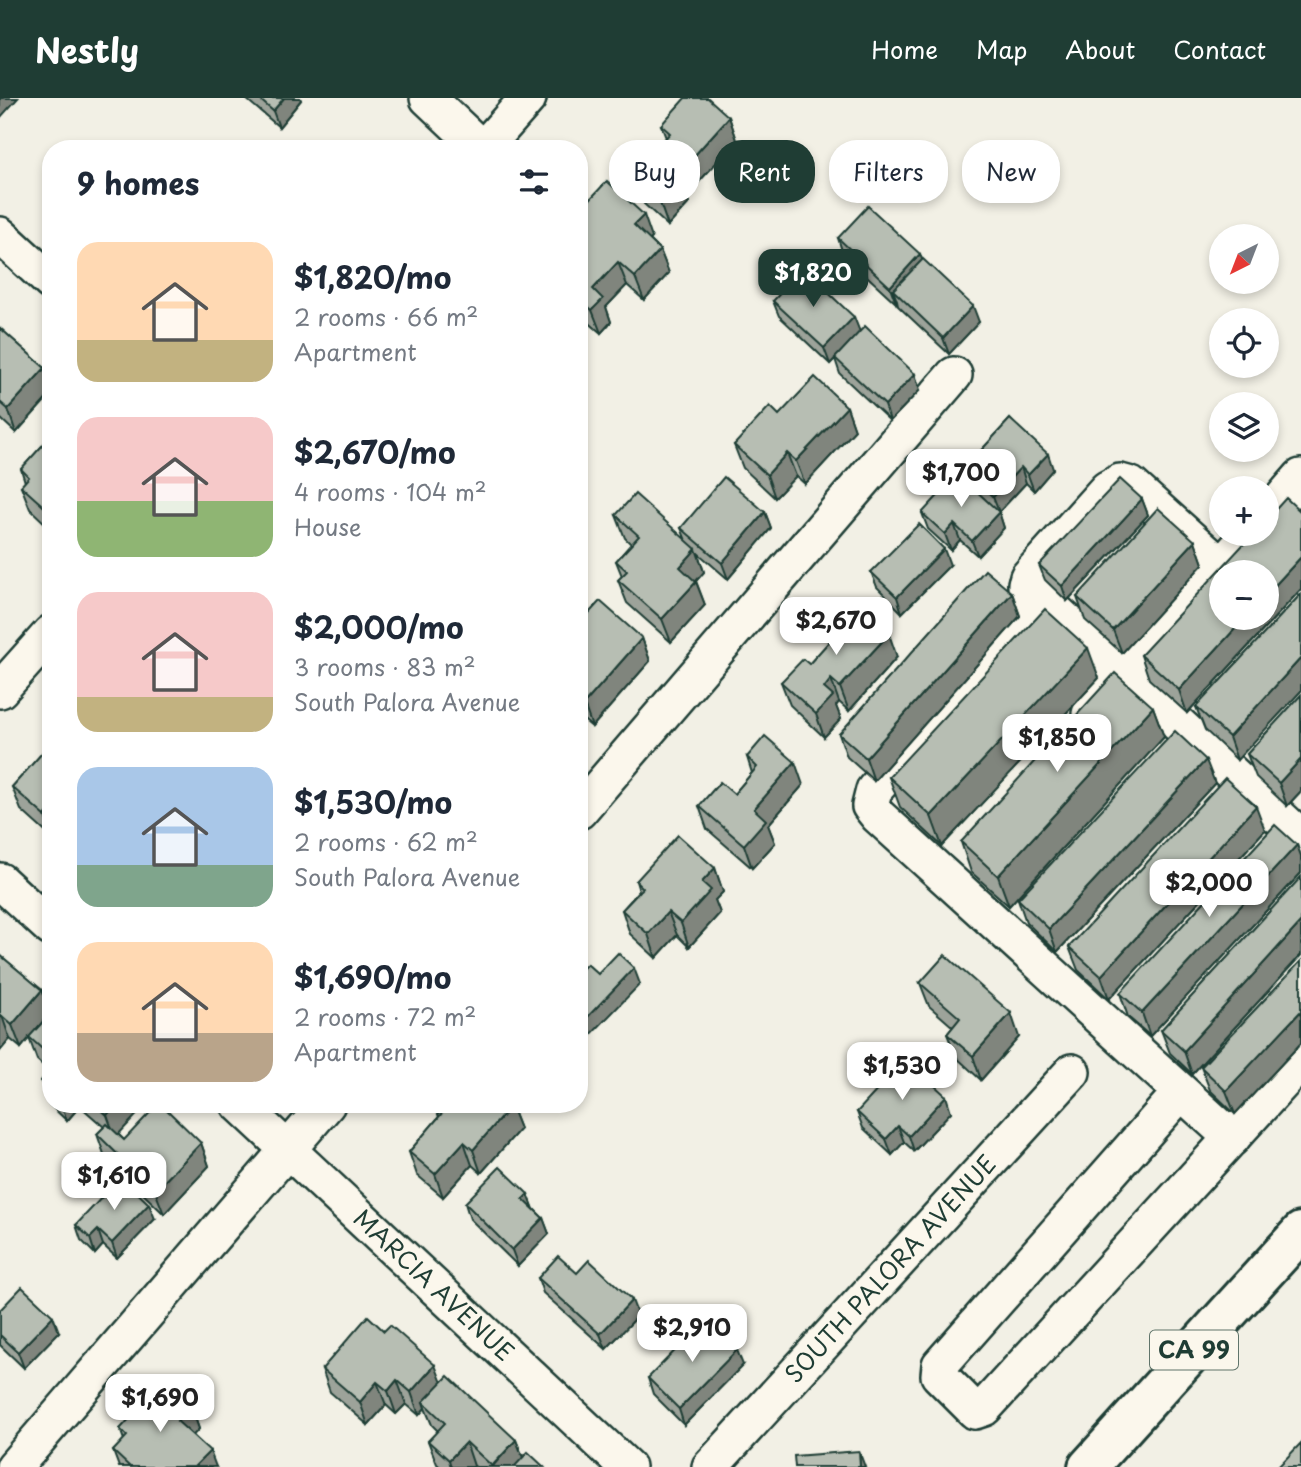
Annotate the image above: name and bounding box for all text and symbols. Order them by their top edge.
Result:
text: Nestly [35,24,139,74]
text: Home [871,31,938,67]
text: Map [976,31,1027,67]
text: About [1065,31,1135,67]
text: Contact [1173,31,1266,67]
chip: Buy [609,140,700,203]
chip: Rent [714,140,815,203]
chip: Filters [829,140,948,203]
chip: New [962,140,1060,203]
text: 9 homes [77,160,199,205]
icon: filters [515,163,553,201]
north arrow [1209,224,1279,294]
map controls [1209,224,1279,630]
pin: $1,820 [756,250,870,309]
text: $1,820/mo [294,254,451,299]
text: $1,820 [774,254,852,289]
icon: home [133,270,217,354]
text: 2 rooms · 66 m² [294,299,478,334]
button: locate [1209,308,1279,378]
text: Apartment [294,334,417,369]
button: layers [1209,392,1279,462]
text: $2,670/mo [294,429,456,474]
icon: home [133,445,217,529]
pin: $1,700 [904,450,1018,509]
text: $1,700 [922,454,1000,489]
text: 4 rooms · 104 m² [294,474,487,509]
button: + [1209,476,1279,546]
text: House [294,509,361,544]
button: − [1209,560,1279,630]
pin: $2,670 [779,598,893,657]
text: $2,670 [796,602,876,637]
text: $2,000/mo [294,604,464,649]
icon: home [133,620,217,704]
text: 3 rooms · 83 m² [294,649,476,684]
text: South Palora Avenue [294,684,520,719]
pin: $1,850 [1000,714,1114,774]
text: $1,850 [1018,719,1096,754]
text: $1,530/mo [294,779,452,824]
icon: home [133,795,217,879]
text: 2 rooms · 62 m² [294,824,478,859]
text: South Palora Avenue [294,859,520,894]
pin: $2,000 [1152,860,1266,919]
text: $2,000 [1166,864,1252,899]
text: $1,690/mo [294,954,451,999]
icon: home [133,970,217,1054]
text: 2 rooms · 72 m² [294,999,476,1034]
text: Apartment [294,1034,417,1069]
pin: $1,530 [845,1042,959,1102]
text: $1,530 [863,1047,941,1082]
street label: SOUTH PALORA AVENUE [775,1146,1004,1390]
pin: $1,610 [57,1152,171,1212]
text: $1,610 [77,1157,151,1192]
street label: MARCIA AVENUE [346,1200,523,1369]
pin: $2,910 [635,1304,749,1364]
text: $2,910 [653,1309,731,1344]
road number: CA 99 [1150,1330,1238,1370]
pin: $1,690 [103,1374,217,1434]
text: $1,690 [121,1379,199,1414]

